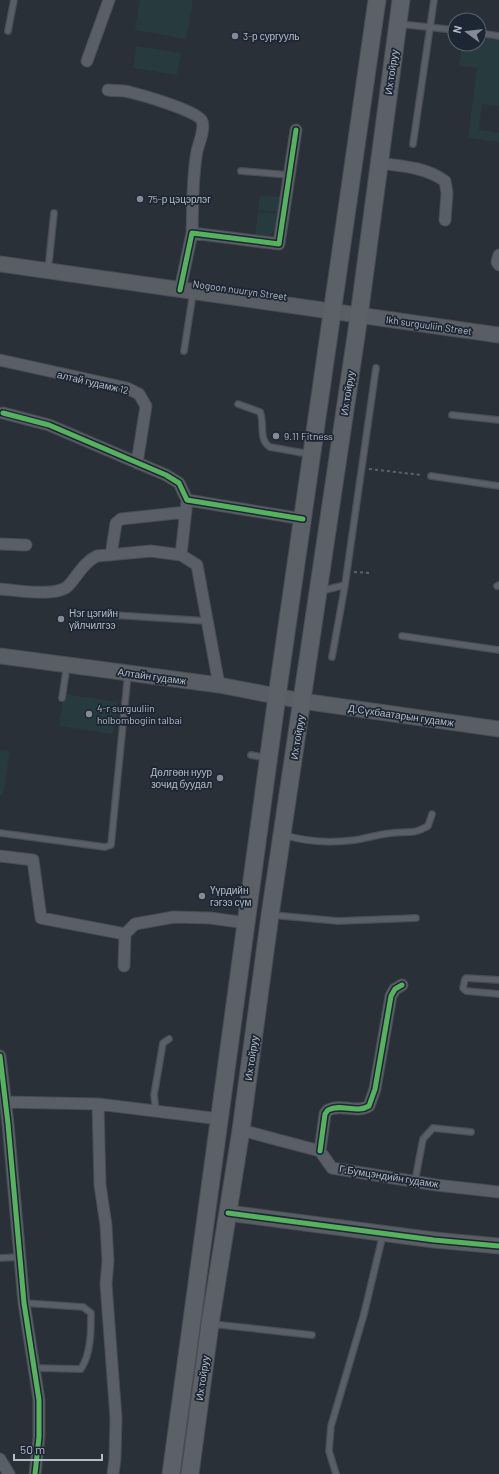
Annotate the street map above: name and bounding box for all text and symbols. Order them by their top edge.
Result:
north arrow [447,12,487,52]
text: N [450,24,464,35]
place label: 3-р сургууль [243,30,300,42]
marker: 3-р сургууль [230,31,240,41]
street label: Их тойруу [382,49,400,95]
place label: 75-р цэцэрлэг [148,193,211,205]
marker: 75-р цэцэрлэг [135,194,145,204]
street label: Nogoon nuuryn Street [192,277,288,303]
street label: Ikh surguuliin Street [385,313,473,337]
street label: алтай гудамж 12 [56,368,130,396]
street label: Их тойруу [338,370,356,416]
place label: 9.11 Fitness [284,430,333,442]
marker: 9.11 Fitness [271,431,281,441]
place label: Нэг цэгийн үйлчилгээ [69,607,118,631]
marker: Нэг цэгийн үйлчилгээ [56,614,66,624]
street label: Алтайн гудамж [117,665,187,687]
place label: 4-r surguuliin holbombogiin talbai [97,702,182,726]
street label: Д.Сүхбаатарын гудамж [347,702,455,728]
marker: 4-r surguuliin holbombogiin talbai [84,709,94,719]
street label: Их тойруу [288,714,306,760]
place label: Дөлгөөн нуур зочид буудал [151,766,212,790]
marker: Дөлгөөн нуур зочид буудал [215,773,225,783]
place label: Үүрдийн гэгээ сүм [210,884,252,908]
marker: Үүрдийн гэгээ сүм [197,891,207,901]
street label: Их тойруу [242,1035,260,1081]
street label: Г.Бумцэндийн гудамж [338,1162,440,1190]
street label: Их тойруу [193,1355,211,1401]
scale bar [14,1436,102,1462]
text: 50 m [20,1442,45,1456]

